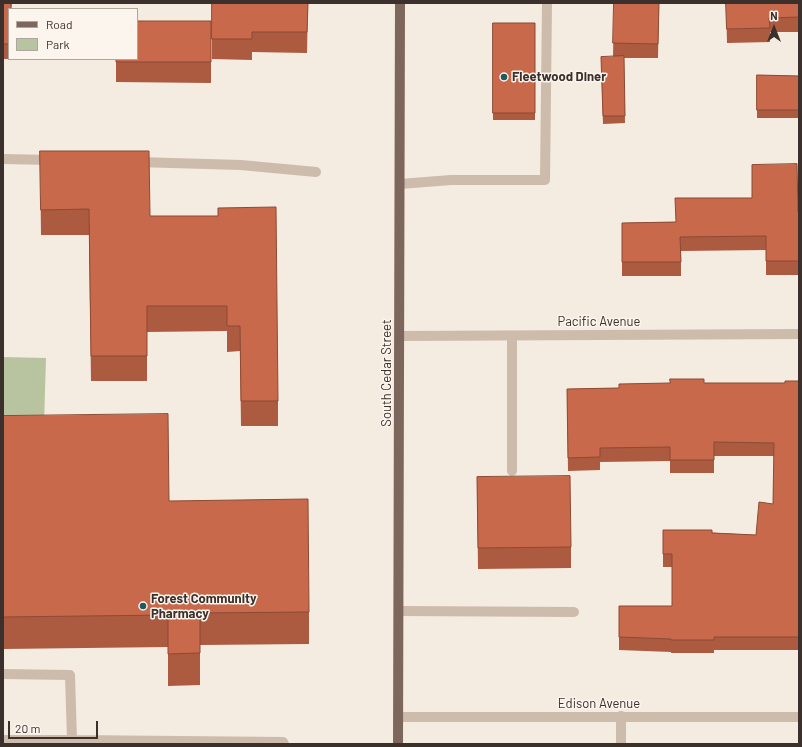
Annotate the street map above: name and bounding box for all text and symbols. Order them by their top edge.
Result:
legend [8,8,138,60]
north arrow [754,8,794,48]
text: N [770,9,778,22]
text: Road [46,17,73,31]
text: Park [46,37,70,51]
place label: Fleetwood Diner [512,69,606,85]
marker: Fleetwood Diner [499,72,509,82]
street label: Pacific Avenue [557,314,641,330]
street label: South Cedar Street [379,319,395,427]
place label: Forest Community Pharmacy [151,591,256,622]
marker: Forest Community Pharmacy [138,601,148,611]
street label: Edison Avenue [558,696,640,712]
scale bar [10,713,100,739]
text: 20 m [15,721,41,735]

